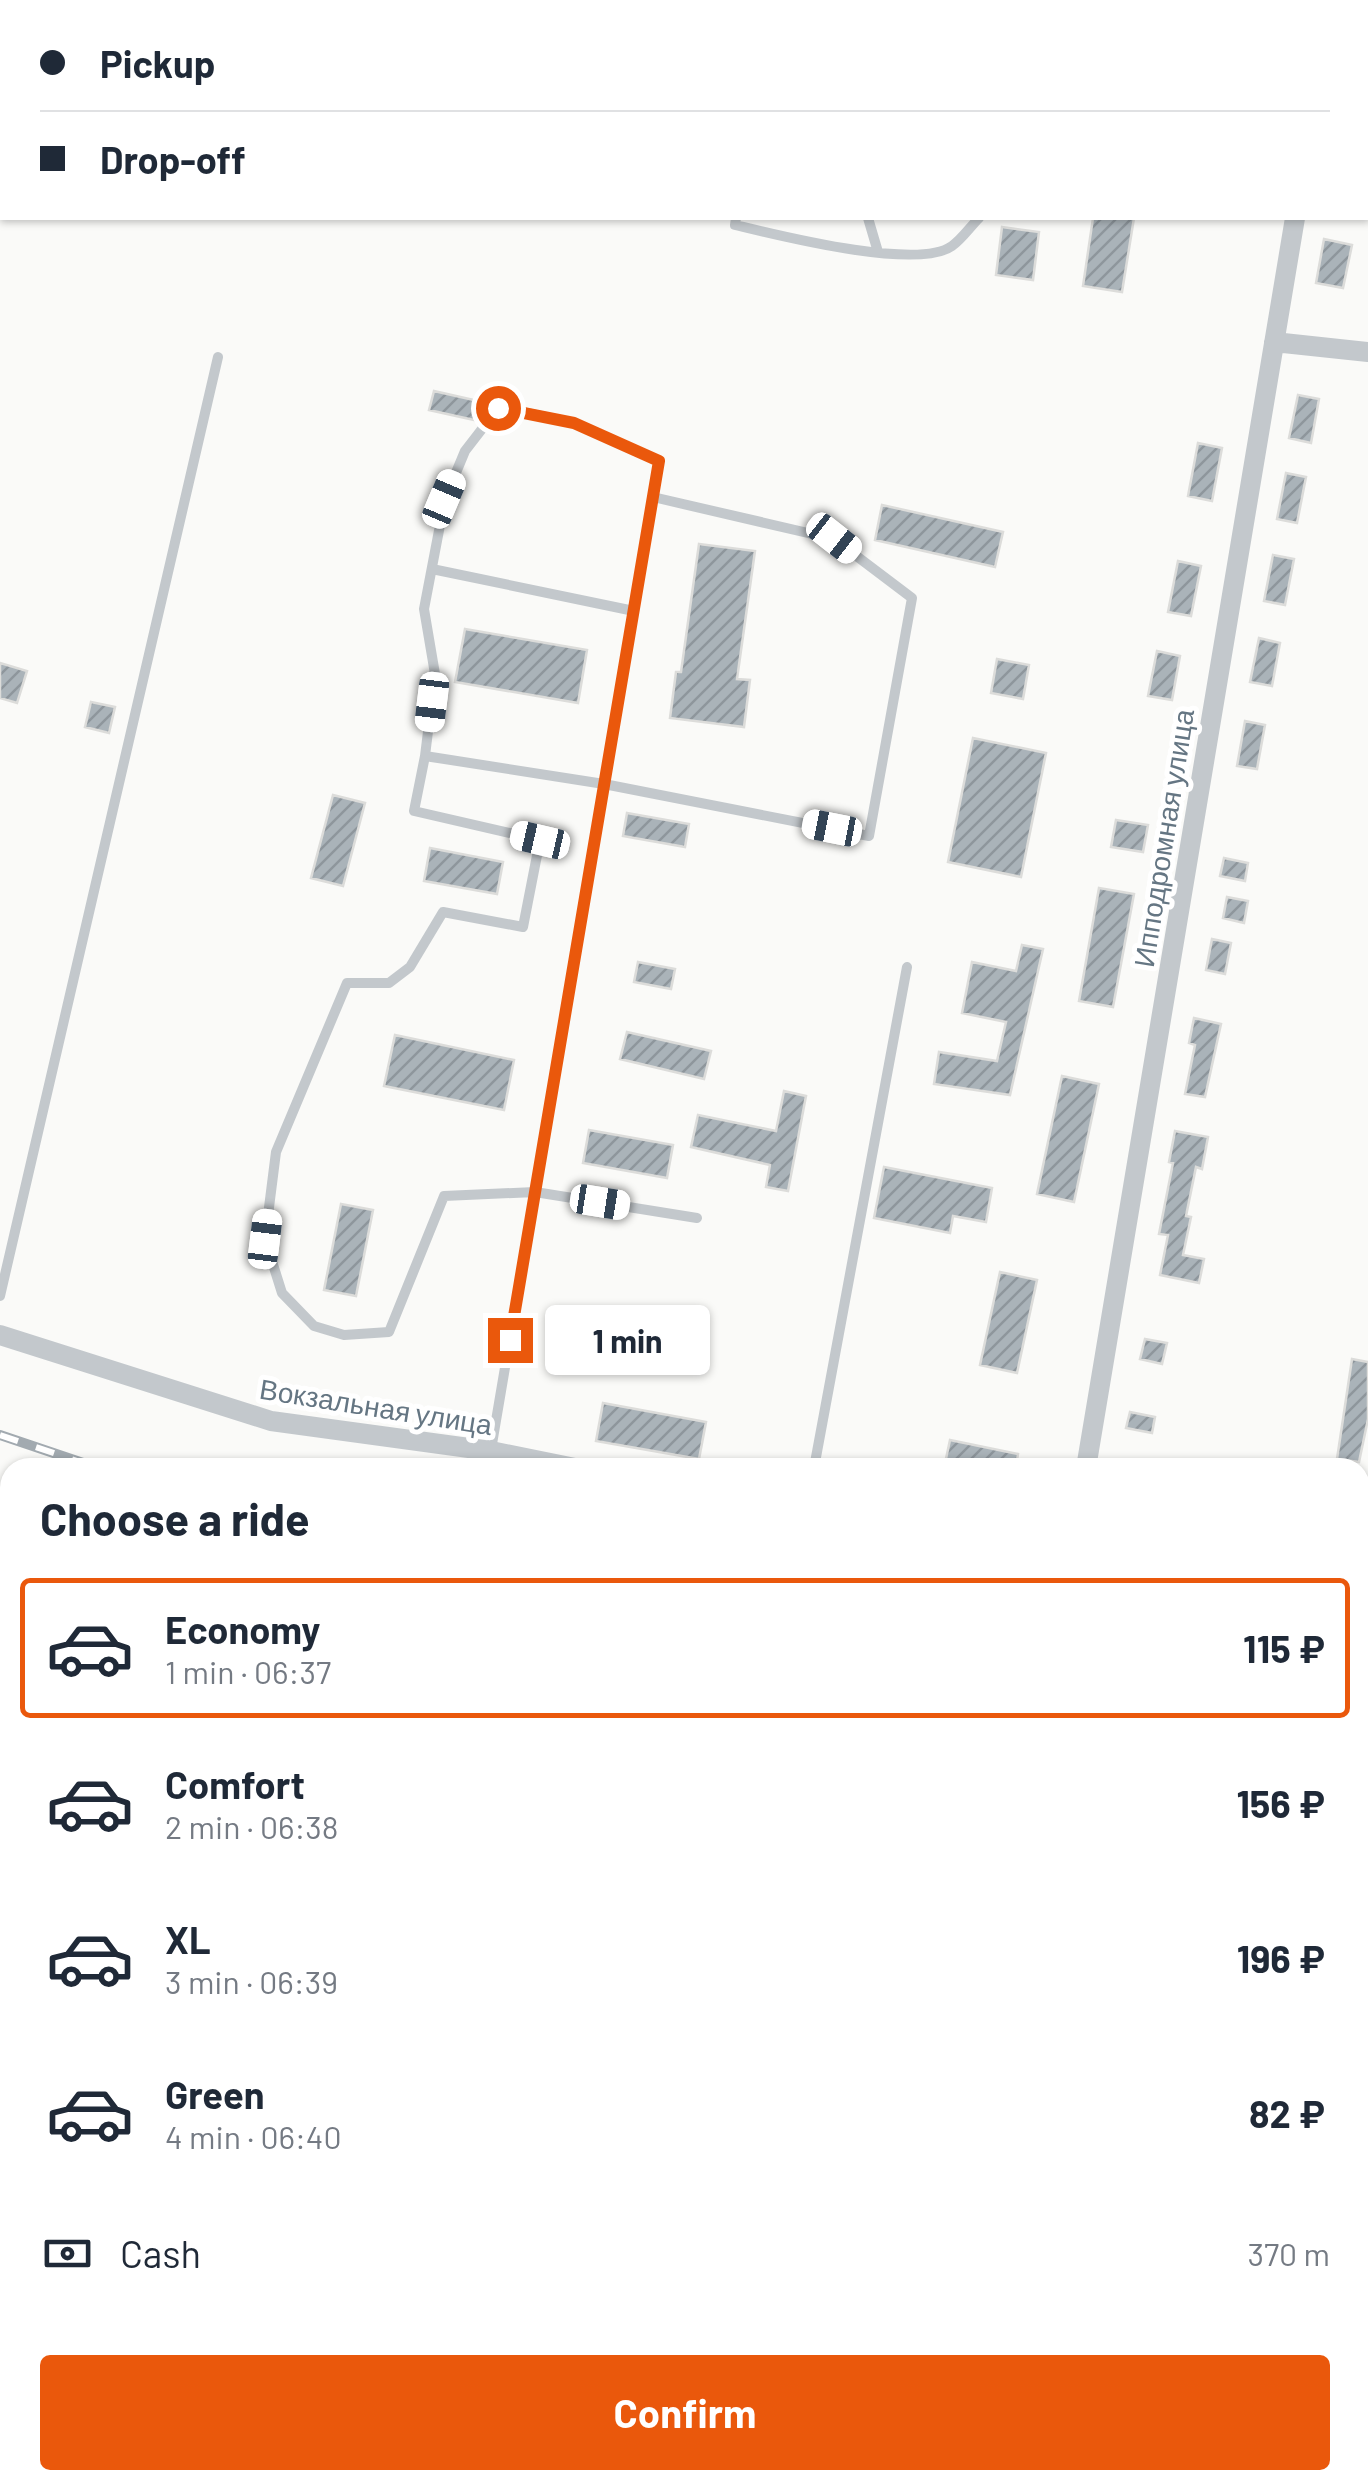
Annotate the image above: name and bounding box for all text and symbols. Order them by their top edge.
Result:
text: Pickup [100,40,215,86]
text: Drop-off [100,136,246,182]
route start [476,386,521,431]
car [418,466,470,532]
car [801,508,867,568]
car [413,670,451,734]
street label: Ипподромная улица [1126,706,1200,970]
car [800,808,864,848]
car [507,819,573,861]
car [568,1182,632,1222]
car [246,1207,284,1271]
callout: 1 min [545,1305,710,1375]
route end [488,1318,533,1363]
text: 1 min [592,1321,663,1359]
street label: Вокзальная улица [257,1371,495,1441]
text: Choose a ride [40,1491,310,1545]
icon: car [45,1603,135,1693]
text: Economy [165,1606,320,1652]
text: 115 ₽ [1243,1625,1325,1671]
text: 1 min · 06:37 [165,1652,331,1690]
icon: car [45,1758,135,1848]
text: Comfort [165,1761,305,1807]
text: 156 ₽ [1236,1780,1325,1826]
text: 2 min · 06:38 [165,1807,339,1845]
icon: car [45,1913,135,2003]
text: XL [165,1916,211,1962]
text: 196 ₽ [1237,1935,1325,1981]
text: 3 min · 06:39 [165,1962,338,2000]
icon: car [45,2068,135,2158]
text: Green [165,2071,265,2117]
text: 82 ₽ [1249,2090,1325,2136]
text: 4 min · 06:40 [165,2117,342,2155]
icon: cash [40,2226,95,2281]
text: Cash [120,2230,201,2276]
text: 370 m [1247,2234,1330,2272]
button: Confirm [40,2355,1330,2470]

